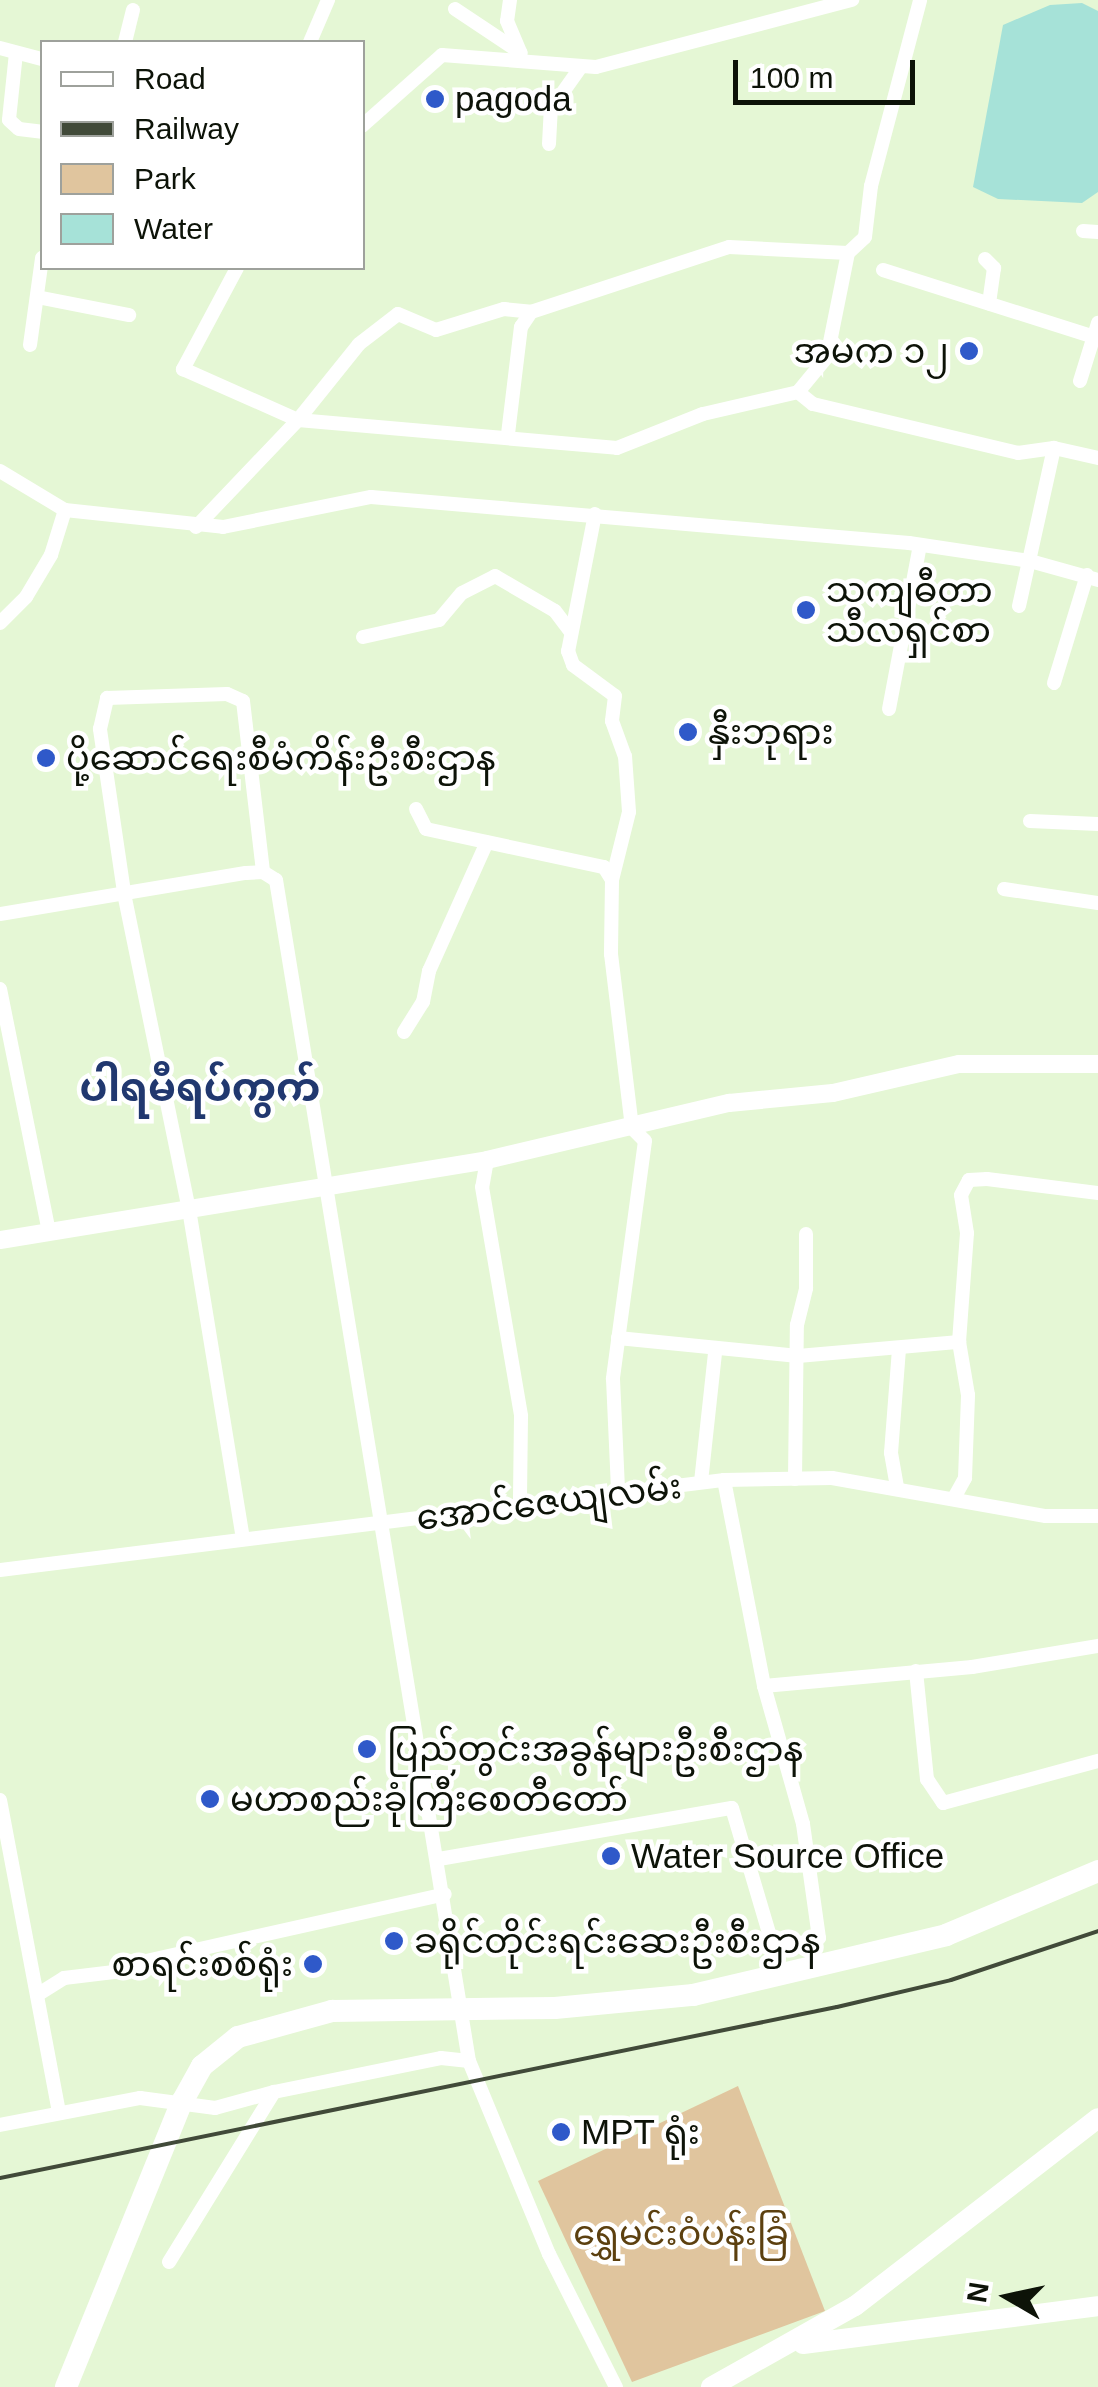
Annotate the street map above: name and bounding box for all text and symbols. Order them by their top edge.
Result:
legend [40,40,365,270]
scale bar [738,40,920,102]
text: 100 m [750,61,833,94]
text: Road [134,62,206,95]
place label: pagoda [455,78,572,120]
marker: pagoda [424,88,446,110]
text: Railway [134,112,239,145]
text: Park [134,162,196,195]
text: Water [134,212,213,245]
place label: အမက ၁၂ [793,330,949,372]
marker: အမက ၁၂ [958,340,980,362]
place label: သကျဓီတာ သီလရှင်စာ [826,569,993,651]
marker: သကျဓီတာ သီလရှင်စာ [795,599,817,621]
place label: နှီးဘုရား [708,711,834,753]
marker: နှီးဘုရား [677,721,699,743]
place label: ပို့ဆောင်ရေးစီမံကိန်းဦးစီးဌာန [66,737,496,779]
marker: ပို့ဆောင်ရေးစီမံကိန်းဦးစီးဌာန [35,747,57,769]
district label: ပါရမီရပ်ကွက် [79,1063,321,1111]
street label: အောင်ဇေယျလမ်း [414,1465,684,1539]
place label: ပြည်တွင်းအခွန်များဦးစီးဌာန [387,1728,803,1770]
marker: ပြည်တွင်းအခွန်များဦးစီးဌာန [356,1738,378,1760]
place label: မဟာစည်းခုံကြီးစေတီတော် [230,1778,628,1820]
marker: မဟာစည်းခုံကြီးစေတီတော် [199,1788,221,1810]
place label: Water Source Office [631,1835,944,1877]
marker: Water Source Office [600,1845,622,1867]
place label: ခရိုင်တိုင်းရင်းဆေးဦးစီးဌာန [414,1920,820,1962]
marker: ခရိုင်တိုင်းရင်းဆေးဦးစီးဌာန [383,1930,405,1952]
place label: စာရင်းစစ်ရုံး [111,1943,293,1985]
marker: စာရင်းစစ်ရုံး [302,1953,324,1975]
place label: MPT ရုံး [581,2111,700,2153]
marker: MPT ရုံး [550,2121,572,2143]
park label: ရွှေမင်းဝံပန်းခြံ [573,2212,789,2254]
north arrow [958,2247,1058,2347]
text: N [961,2280,995,2305]

